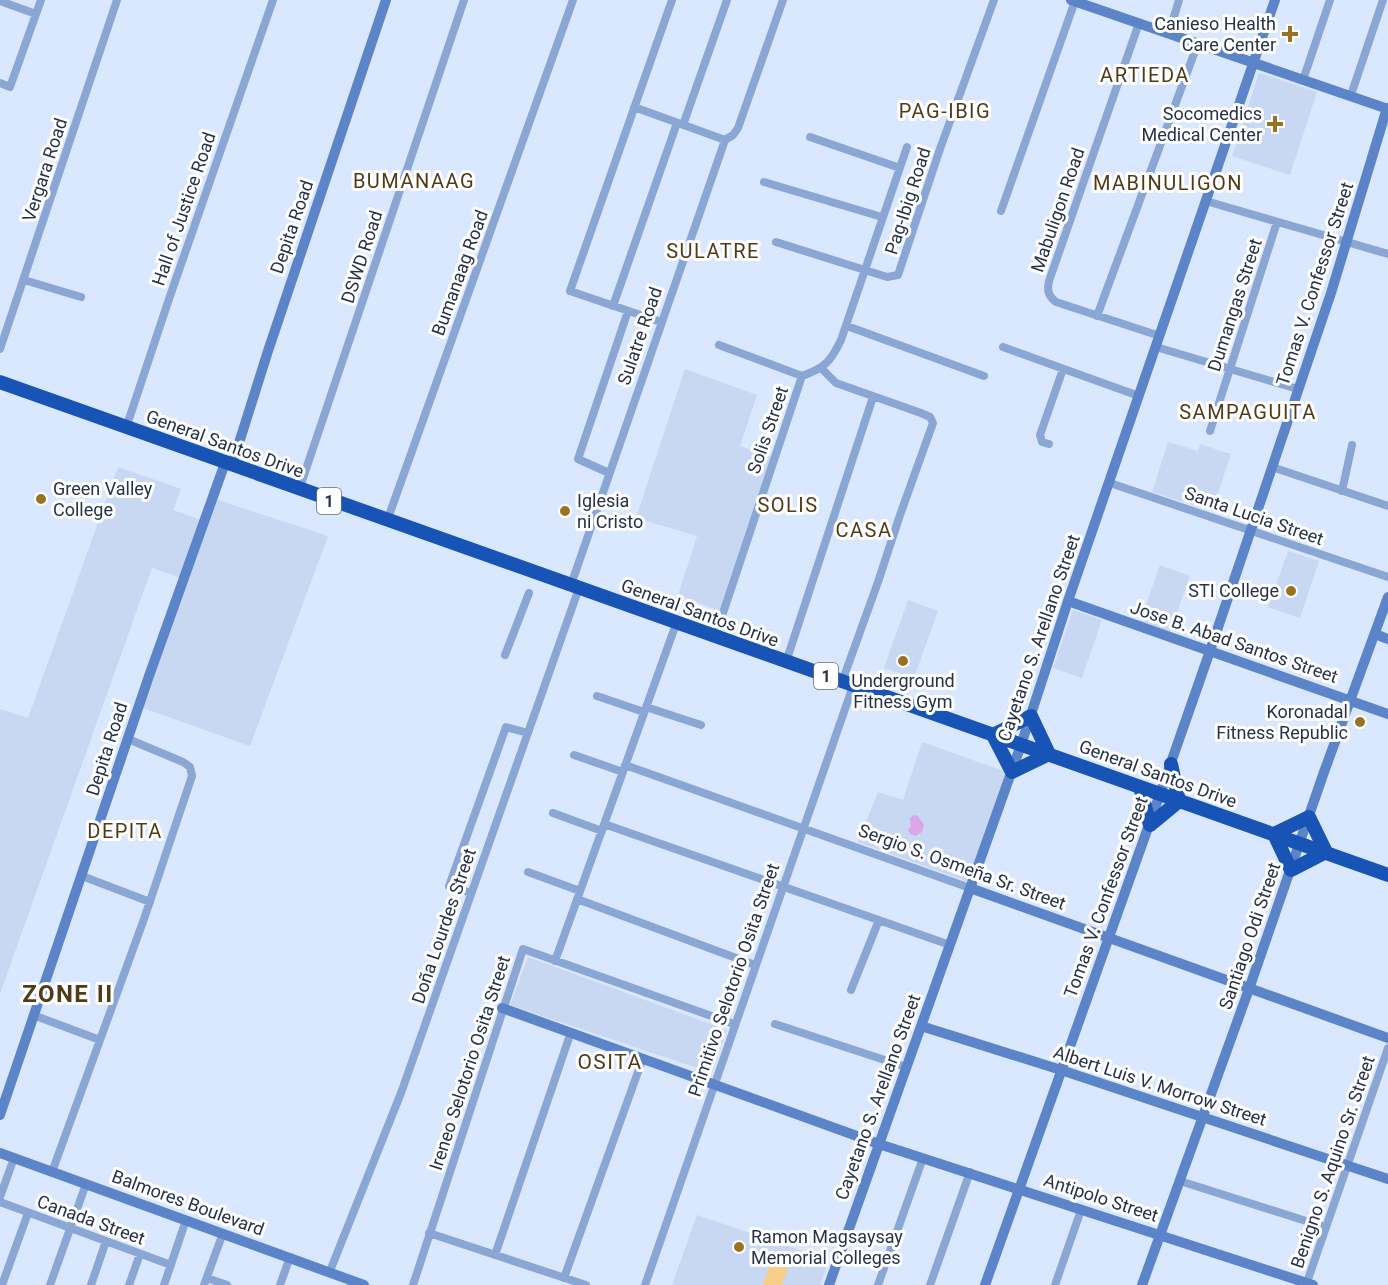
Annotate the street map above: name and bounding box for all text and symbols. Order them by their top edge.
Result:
place label: Canieso Health Care Center [1154,13,1276,55]
marker: Canieso Health Care Center [1281,25,1299,43]
district label: ARTIEDA [1100,63,1190,87]
district label: PAG-IBIG [899,99,991,123]
place label: Socomedics Medical Center [1141,103,1262,145]
street label: Vergara Road [18,115,71,224]
marker: Socomedics Medical Center [1266,115,1284,133]
street label: Hall of Justice Road [147,129,220,288]
street label: Pag-Ibig Road [880,145,935,257]
street label: Mabuligon Road [1026,145,1089,275]
district label: BUMANAAG [353,169,475,193]
district label: MABINULIGON [1093,171,1243,195]
street label: Depita Road [266,177,317,276]
street label: Tomas V. Confessor Street [1272,179,1357,388]
street label: Bumanaag Road [427,207,492,338]
street label: DSWD Road [337,208,386,306]
street label: Dumangas Street [1203,236,1266,374]
district label: SULATRE [666,239,760,263]
street label: Sulatre Road [613,284,666,387]
street label: Solis Street [743,383,792,476]
district label: SAMPAGUITA [1179,400,1317,424]
street label: General Santos Drive [143,405,307,482]
place label: Green Valley College [53,478,153,520]
street label: Santa Lucia Street [1182,482,1326,549]
road number: 1 [317,488,341,514]
place label: Iglesia ni Cristo [577,490,643,532]
marker: Green Valley College [34,492,48,506]
district label: SOLIS [757,493,819,517]
marker: Iglesia ni Cristo [558,504,572,518]
district label: CASA [836,518,893,542]
street label: Cayetano S. Arellano Street [993,531,1084,744]
street label: General Santos Drive [618,574,782,651]
place label: STI College [1188,580,1279,601]
marker: STI College [1284,584,1298,598]
street label: Jose B. Abad Santos Street [1128,596,1341,687]
marker: Underground Fitness Gym [896,654,910,668]
road number: 1 [814,663,838,689]
place label: Underground Fitness Gym [851,670,955,712]
street label: Depita Road [82,699,132,798]
place label: Koronadal Fitness Republic [1216,701,1348,743]
marker: Koronadal Fitness Republic [1353,715,1367,729]
street label: General Santos Drive [1076,735,1240,812]
street label: Tomas V. Confessor Street [1059,793,1152,1000]
district label: DEPITA [87,819,163,843]
street label: Sergio S. Osmeña Sr. Street [856,819,1069,914]
street label: Doña Lourdes Street [407,845,480,1006]
street label: Santiago Odi Street [1215,859,1285,1012]
street label: Primitivo Selotorio Osita Street [684,860,783,1099]
street label: Ireneo Selotorio Osita Street [425,953,514,1173]
district label: ZONE II [22,980,114,1008]
street label: Cayetano S. Arellano Street [830,991,925,1203]
street label: Albert Luis V. Morrow Street [1051,1041,1269,1130]
district label: OSITA [577,1050,643,1074]
street label: Benigno S. Aquino Sr. Street [1286,1053,1379,1271]
street label: Balmores Boulevard [109,1165,267,1240]
street label: Antipolo Street [1041,1169,1161,1226]
street label: Canada Street [34,1190,148,1249]
place label: Ramon Magsaysay Memorial Colleges [751,1226,903,1268]
marker: Ramon Magsaysay Memorial Colleges [732,1240,746,1254]

